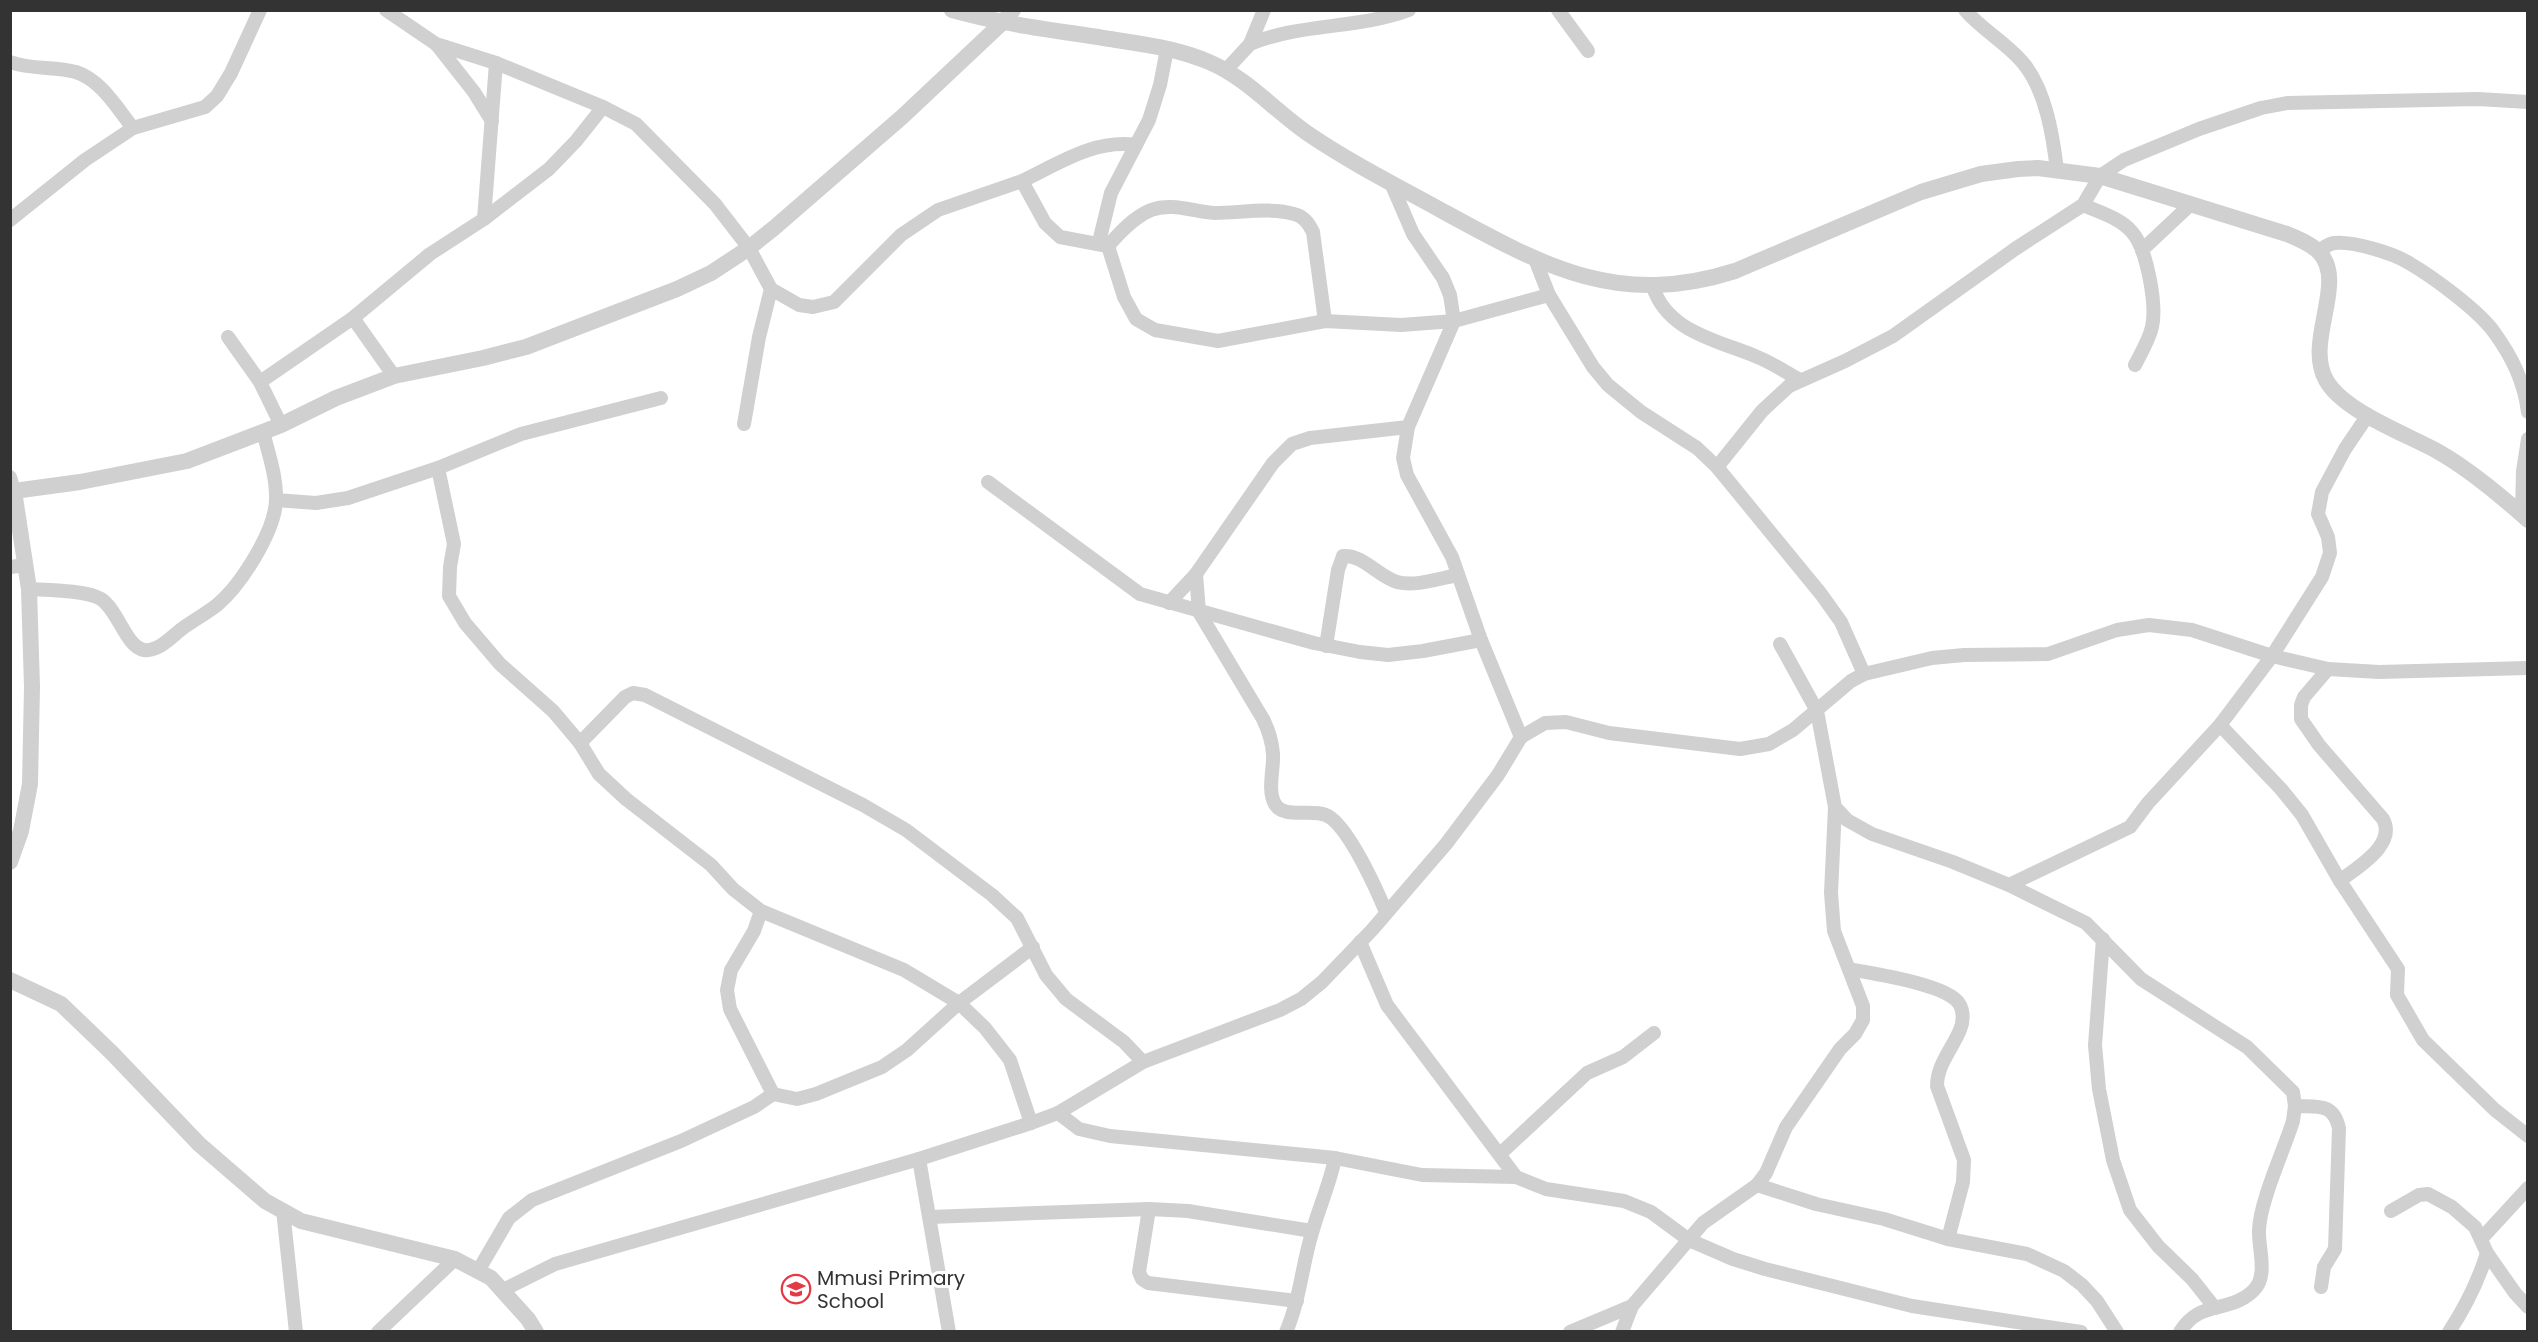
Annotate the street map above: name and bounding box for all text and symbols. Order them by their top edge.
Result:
place label: Mmusi Primary School [817,1264,965,1315]
school or university icon: Mmusi Primary School [780,1273,812,1305]

